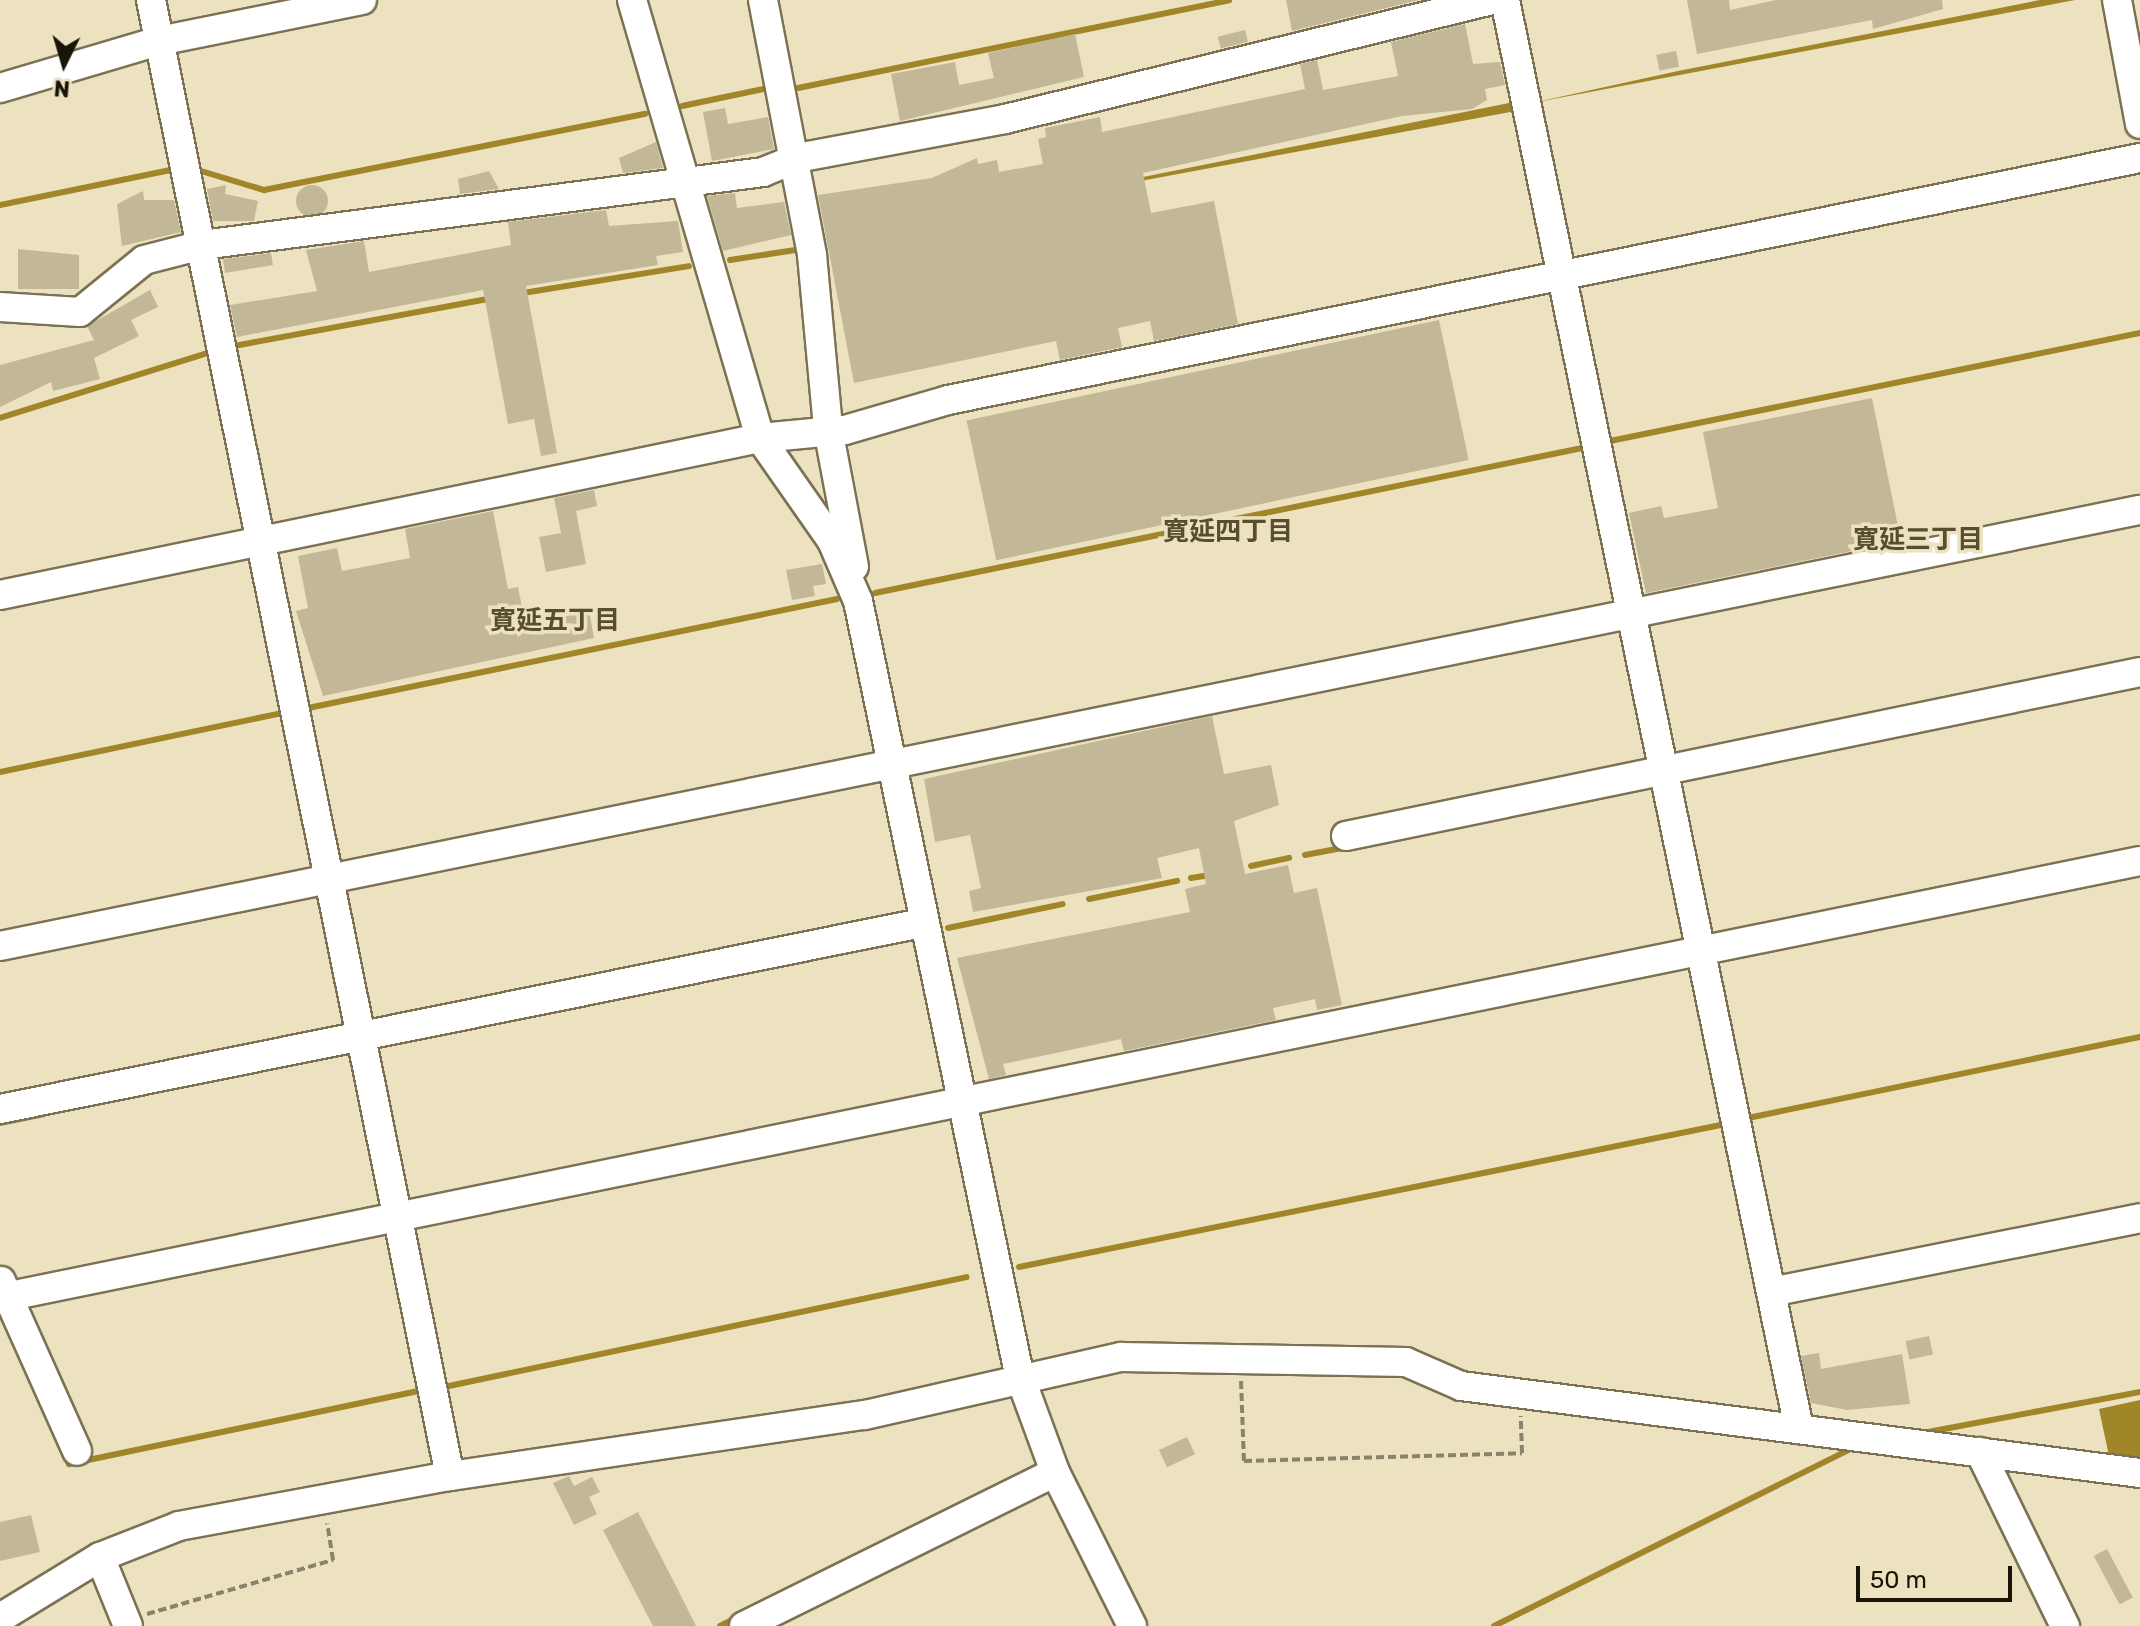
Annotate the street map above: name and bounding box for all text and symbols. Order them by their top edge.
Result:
north arrow [24,24,104,104]
text: N [53,74,71,103]
district label: 寛延四丁目 [1163,516,1293,548]
district label: 寛延三丁目 [1853,524,1983,556]
district label: 寛延五丁目 [490,605,620,637]
scale bar [1860,1550,2016,1600]
text: 50 m [1870,1566,1927,1594]

